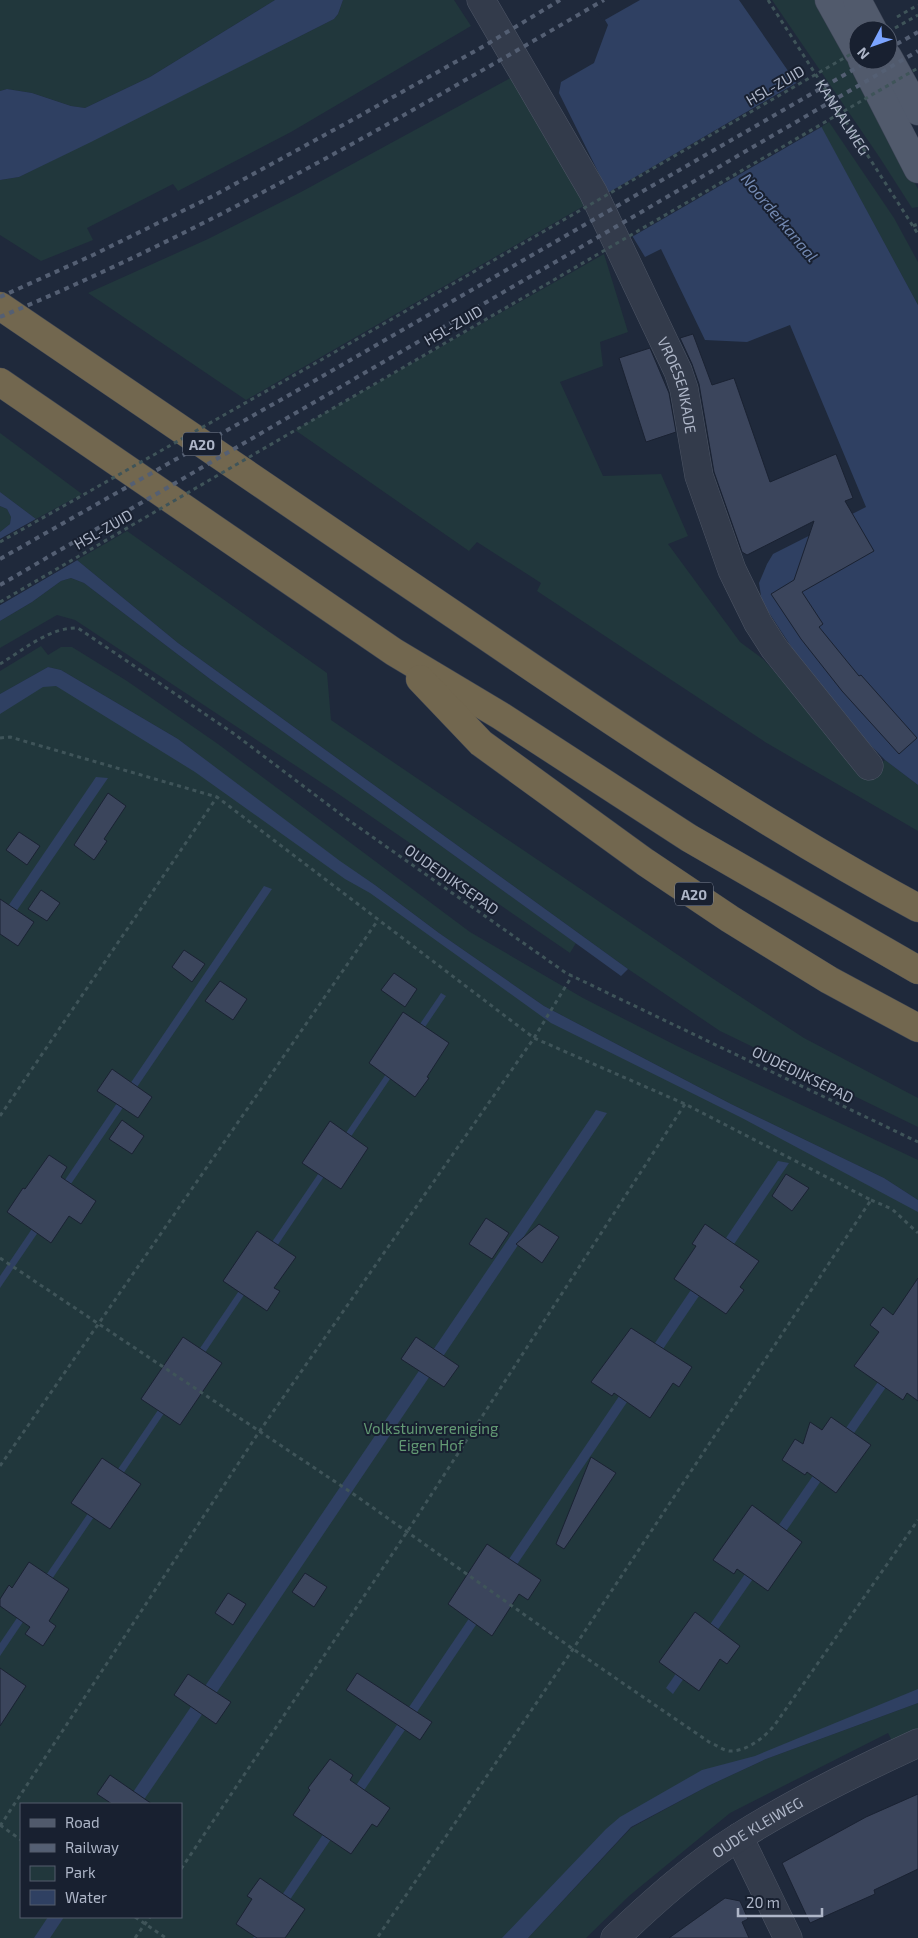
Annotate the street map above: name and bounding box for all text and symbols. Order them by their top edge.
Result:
north arrow [848,20,898,70]
text: N [853,44,873,63]
street label: HSL-ZUID [743,61,807,109]
street label: KANAALWEG [812,76,874,158]
water label: Noorderkanaal [738,169,822,265]
street label: HSL-ZUID [421,301,485,349]
street label: VROESENKADE [654,334,701,435]
road number: A20 [183,432,221,456]
street label: HSL-ZUID [71,505,135,553]
street label: OUDEDIJKSEPAD [402,840,503,918]
road number: A20 [675,882,713,906]
street label: OUDEDIJKSEPAD [749,1042,857,1106]
park label: Volkstuinvereniging Eigen Hof [364,1419,499,1454]
street label: OUDE KLEIWEG [708,1793,806,1861]
legend [20,1803,182,1918]
text: Road [65,1813,100,1831]
text: Railway [65,1838,119,1856]
text: Park [65,1863,96,1881]
scale bar [738,1886,822,1918]
text: Water [65,1888,107,1906]
text: 20 m [746,1893,780,1911]

